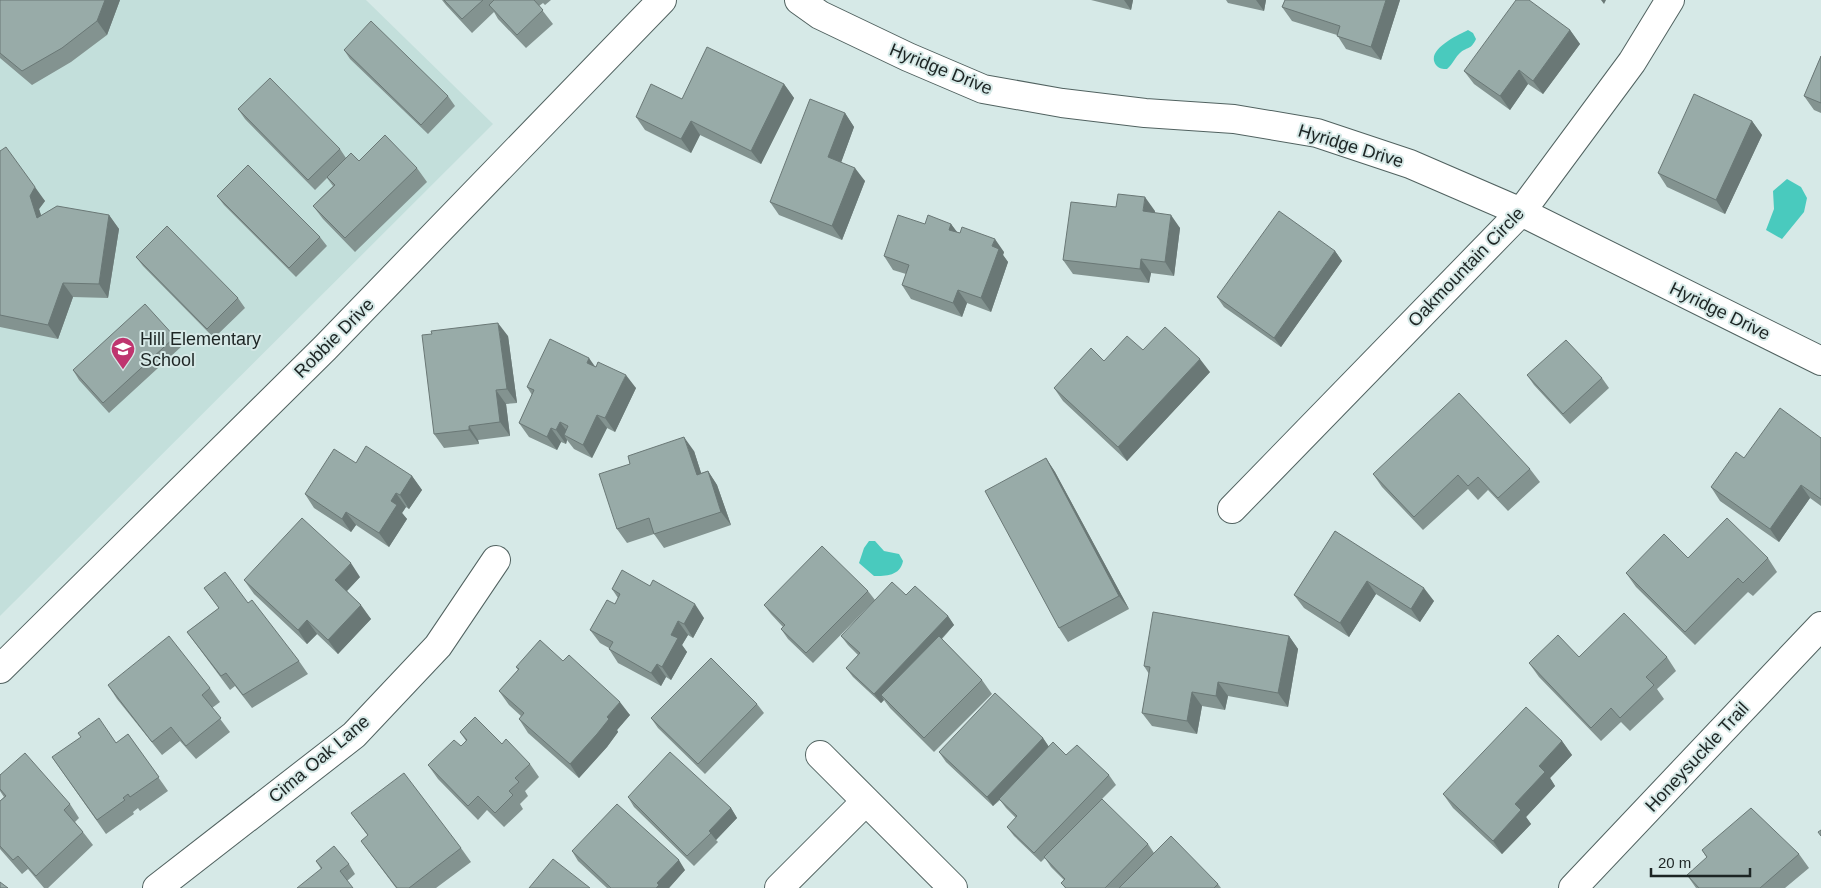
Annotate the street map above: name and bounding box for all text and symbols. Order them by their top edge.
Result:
street label: Hyridge Drive [887,39,995,99]
street label: Hyridge Drive [1296,120,1406,172]
street label: Oakmountain Circle [1404,203,1528,331]
street label: Hyridge Drive [1667,278,1773,344]
street label: Robbie Drive [290,294,378,382]
place label: Hill Elementary School [140,329,261,370]
school or university icon: Hill Elementary School [110,336,136,370]
street label: Honeysuckle Trail [1641,698,1753,816]
street label: Cima Oak Lane [265,711,373,807]
scale bar [1651,846,1750,878]
text: 20 m [1658,854,1691,871]

